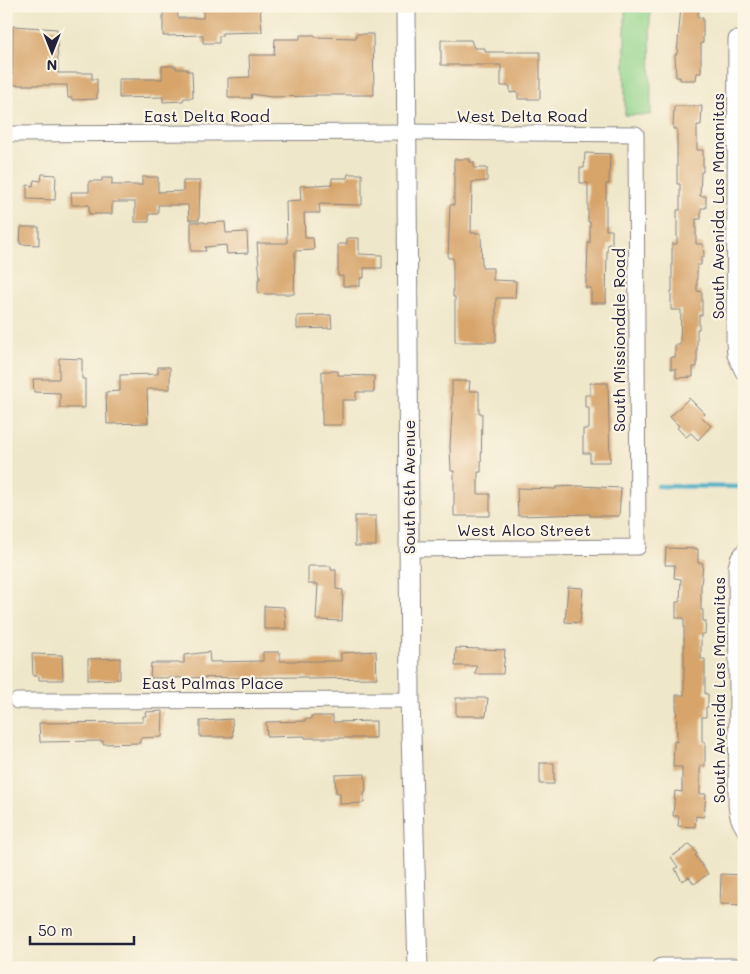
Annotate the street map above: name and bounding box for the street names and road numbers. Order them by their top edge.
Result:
street label: South Avenida Las Mananitas [707,93,728,319]
street label: East Delta Road [144,105,270,126]
street label: West Delta Road [457,105,587,126]
street label: South Missiondale Road [608,248,629,432]
street label: South 6th Avenue [398,420,419,554]
street label: West Alco Street [457,519,591,540]
street label: South Avenida Las Mananitas [708,577,729,803]
street label: East Palmas Place [142,672,284,693]

